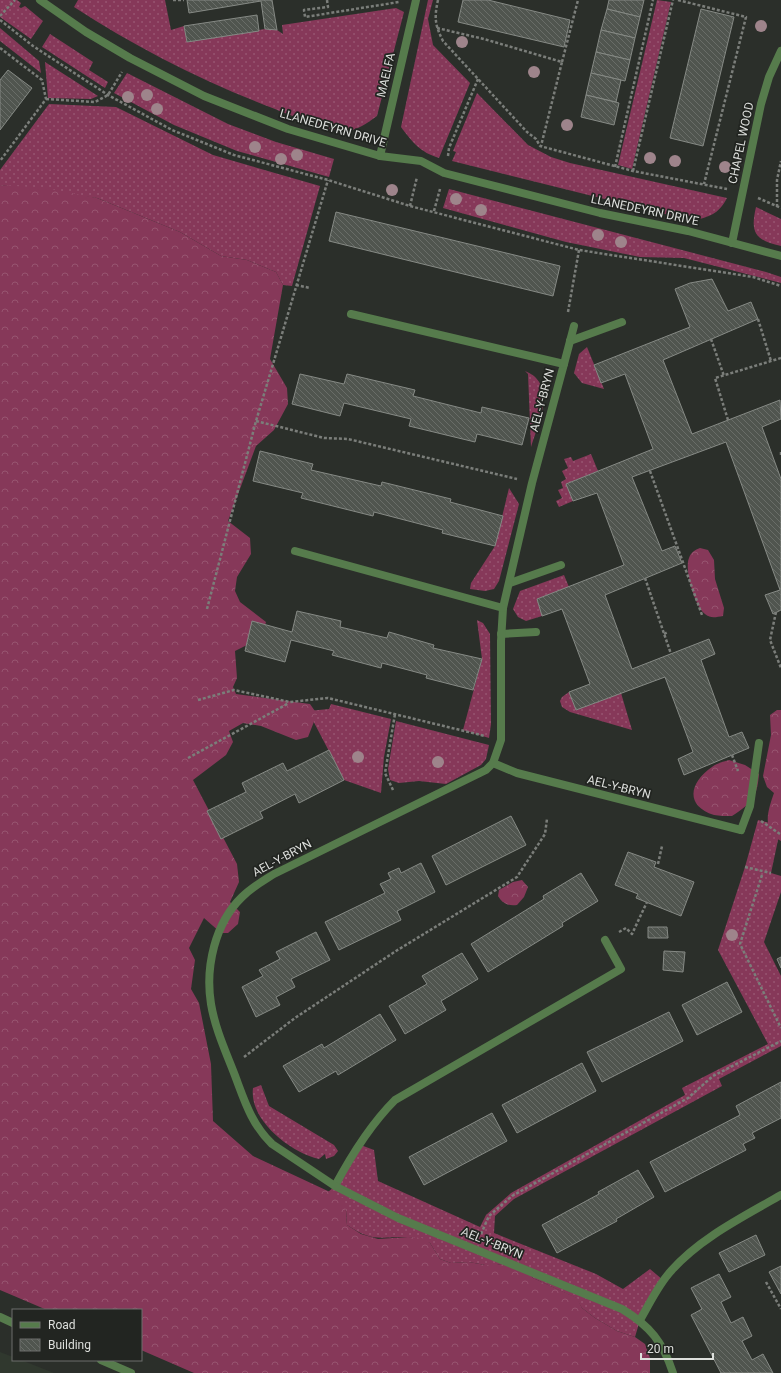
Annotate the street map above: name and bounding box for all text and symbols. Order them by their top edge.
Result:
street label: MAELFA [374,51,398,99]
street label: CHAPEL WOOD [726,101,757,185]
street label: LLANEDEYRN DRIVE [278,106,388,150]
street label: LLANEDEYRN DRIVE [590,192,700,228]
street label: AEL-Y-BRYN [527,367,557,433]
street label: AEL-Y-BRYN [586,772,652,802]
street label: AEL-Y-BRYN [250,837,314,879]
street label: AEL-Y-BRYN [459,1224,525,1262]
legend [12,1309,142,1361]
text: Road [48,1318,76,1332]
scale bar [641,1335,713,1361]
text: Building [48,1338,91,1352]
text: 20 m [647,1342,674,1356]

